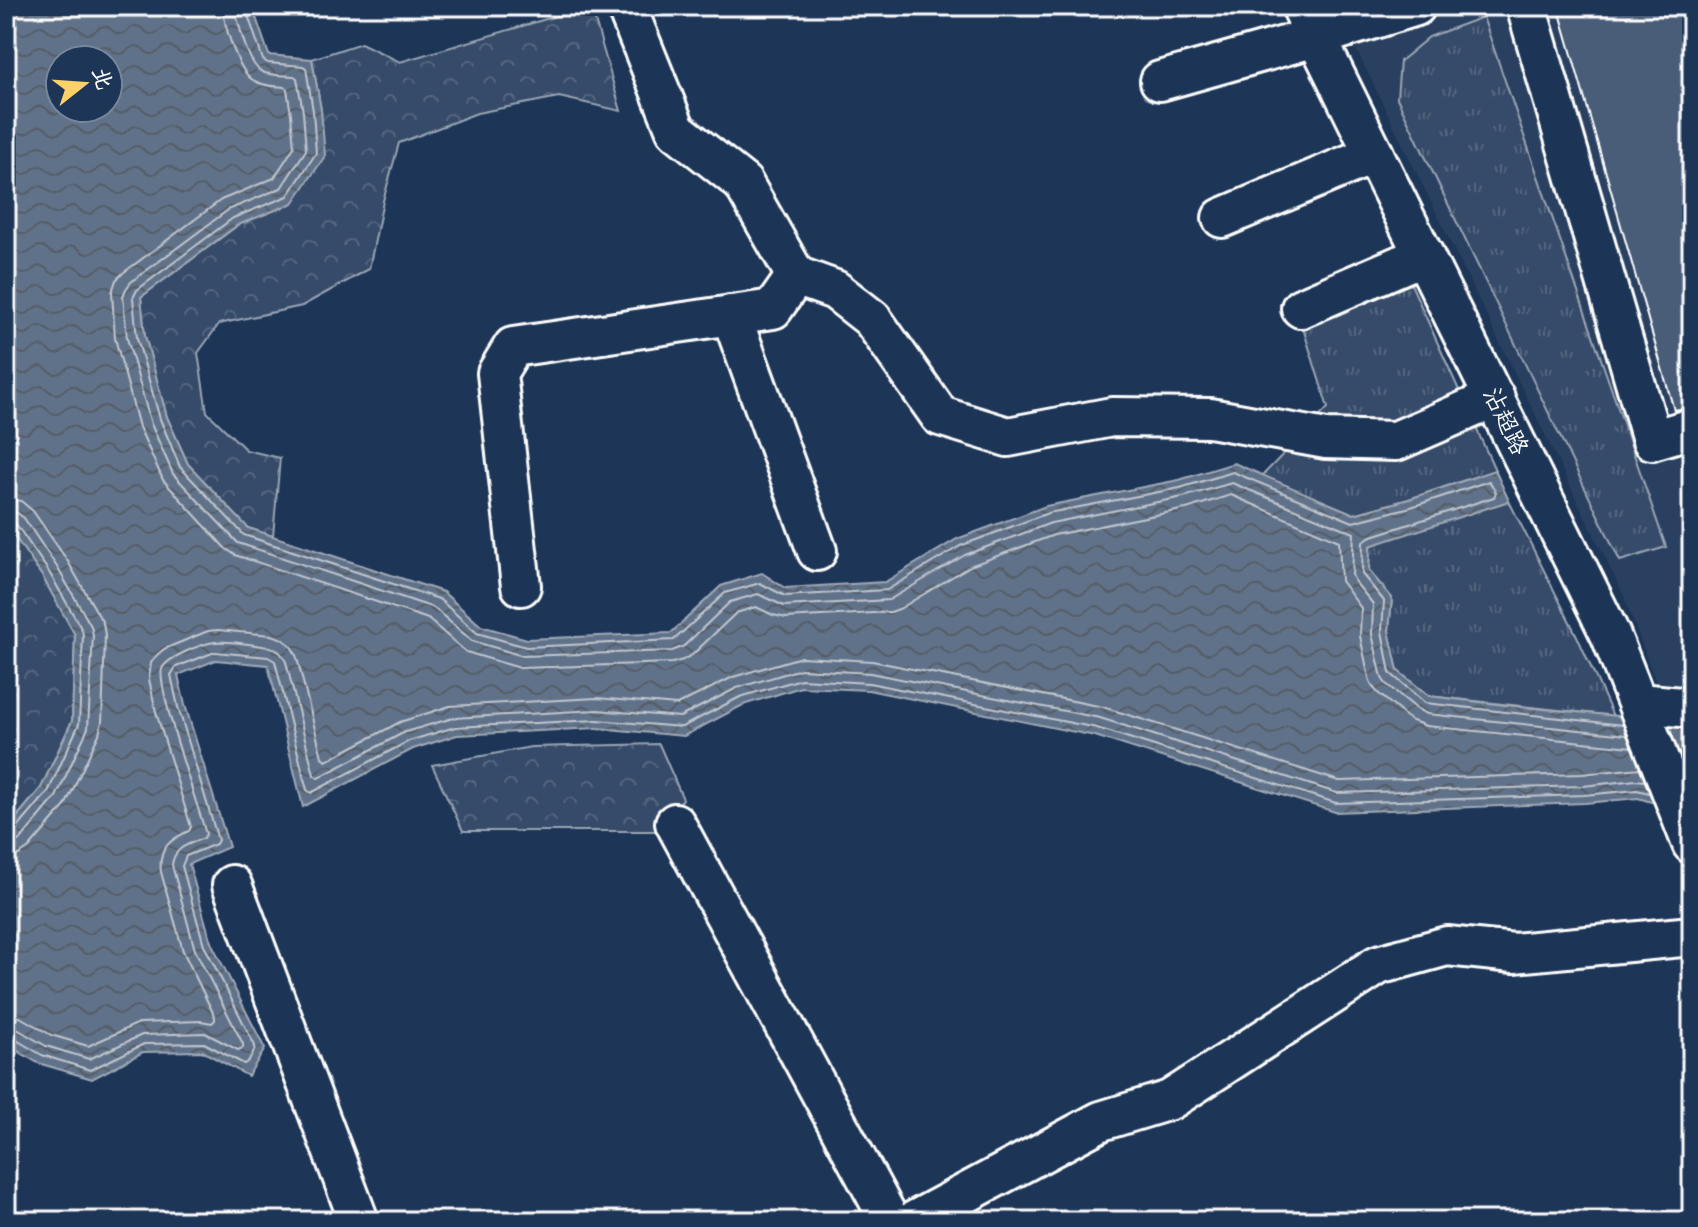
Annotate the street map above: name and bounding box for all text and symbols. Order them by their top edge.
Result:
north arrow [44,44,124,124]
text: 北 [87,64,118,93]
street label: 沾超路 [1478,383,1534,459]

